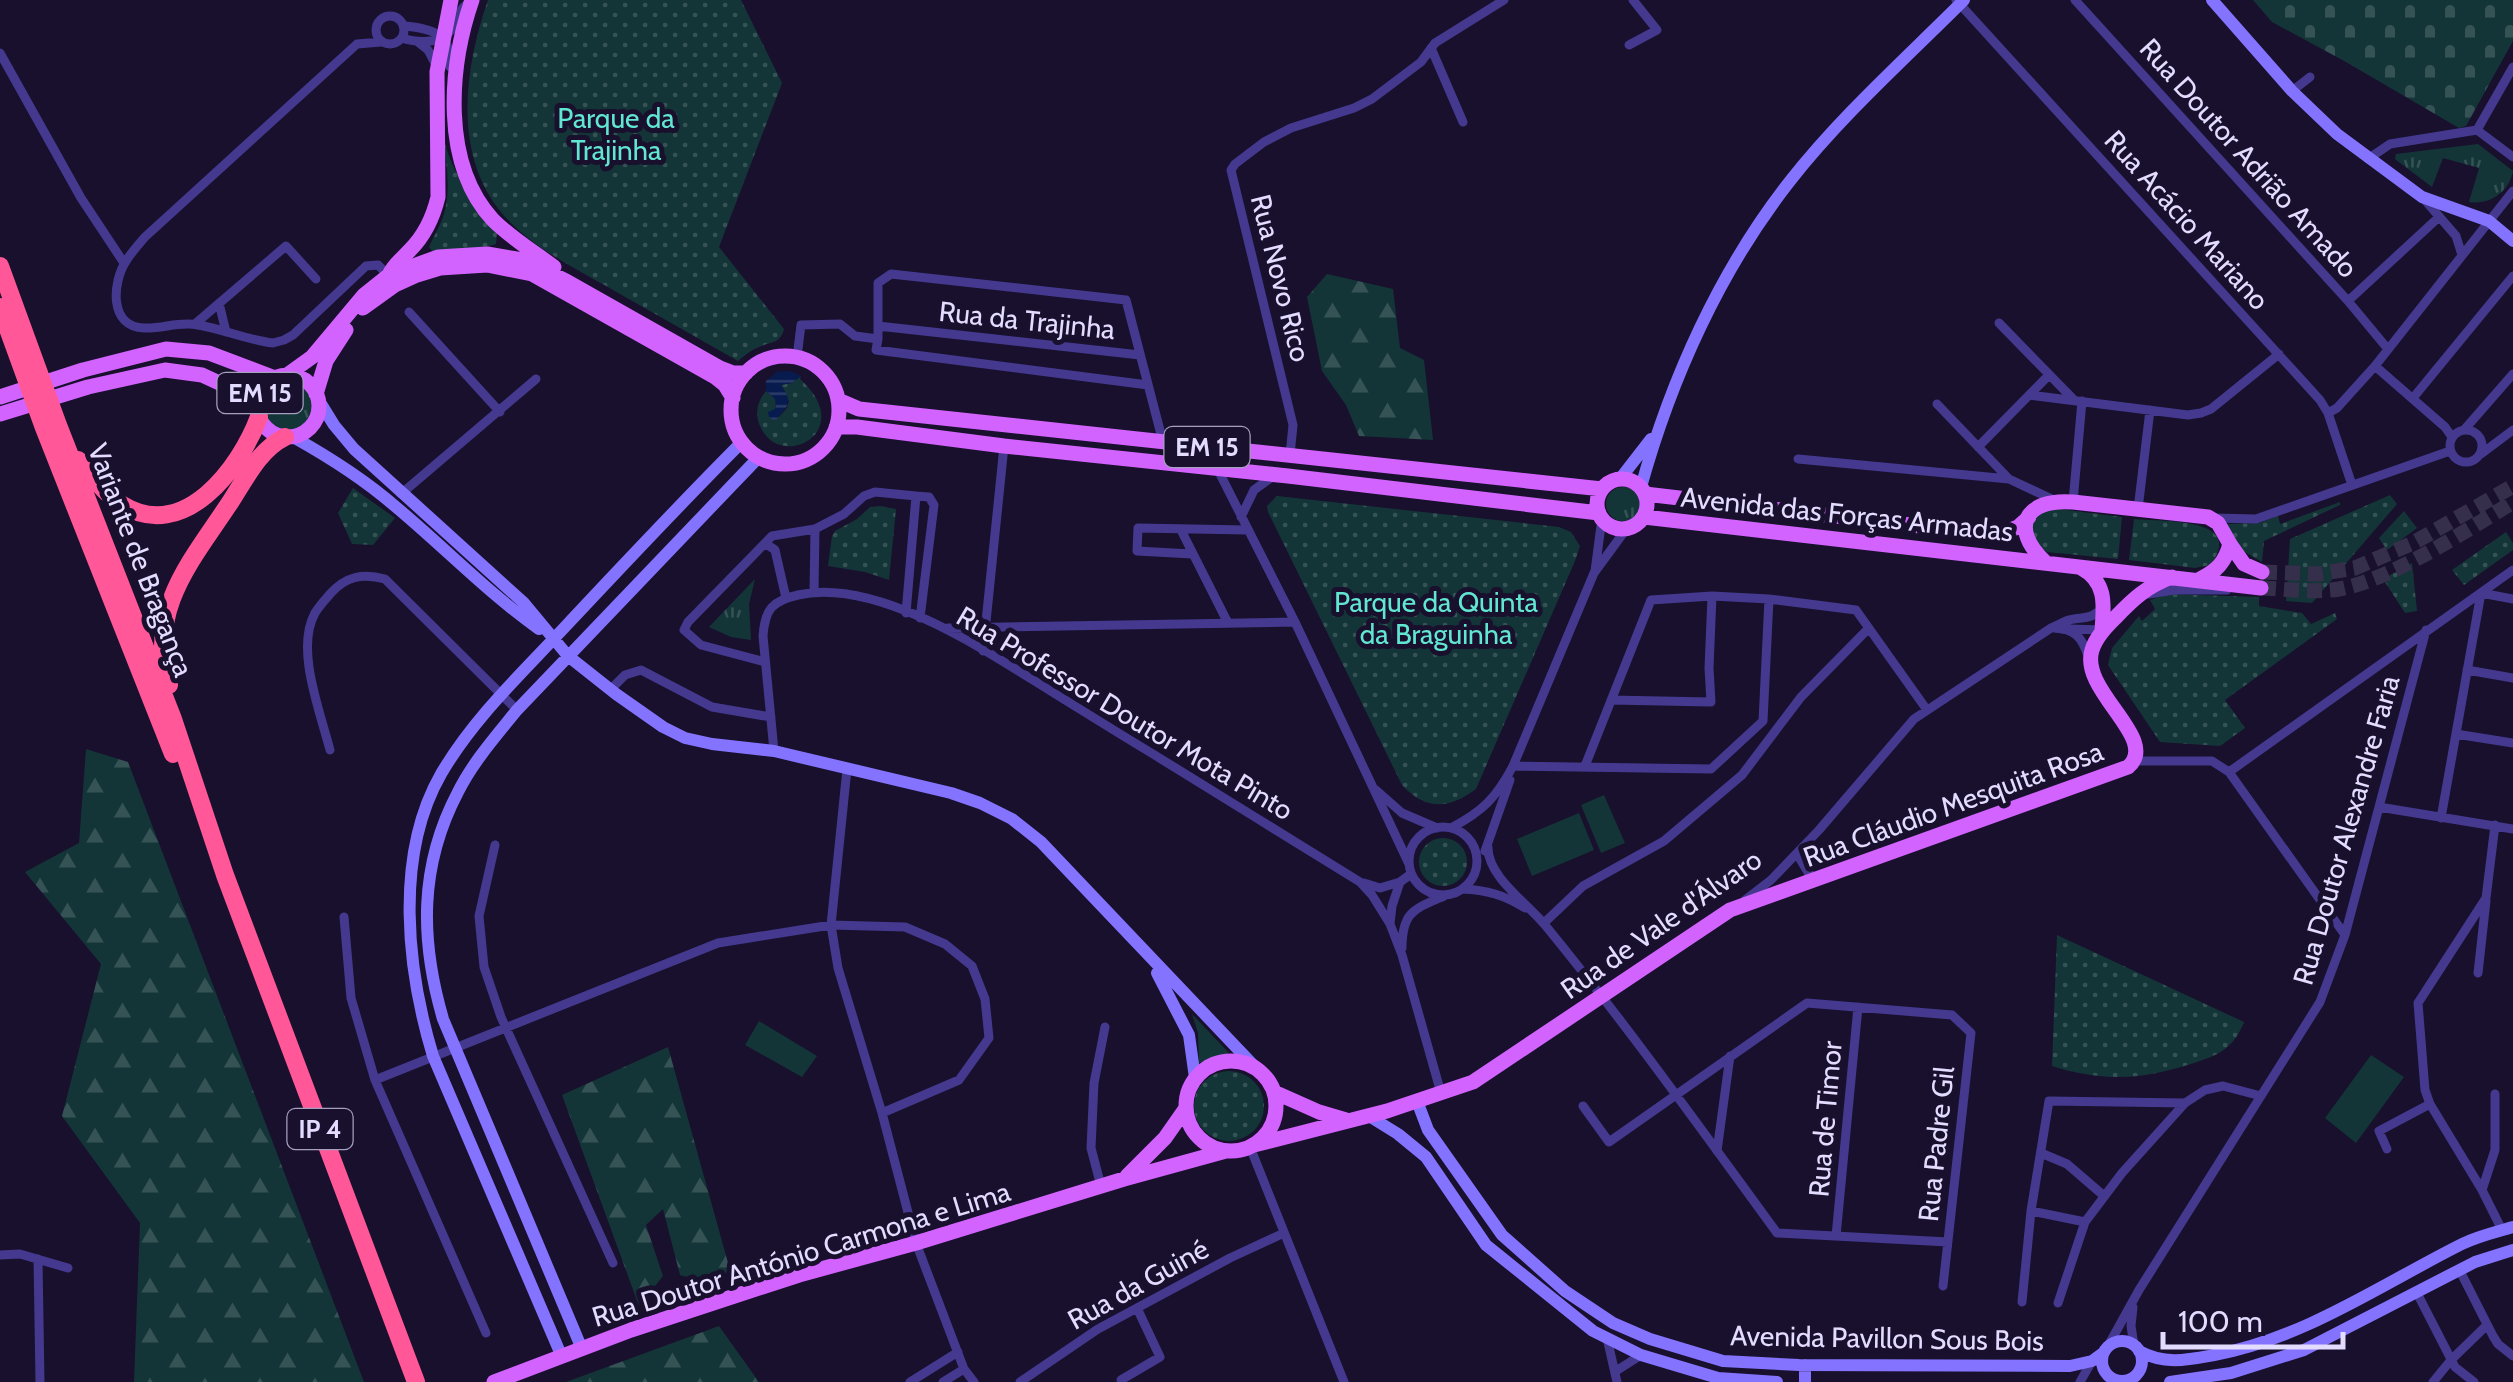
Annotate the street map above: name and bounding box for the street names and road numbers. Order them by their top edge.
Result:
street label: Rua Doutor Adrião Amado [2133,32,2365,284]
street label: Rua Acácio Mariano [2098,123,2276,317]
street label: Rua Novo Rico [1244,191,1318,365]
street label: Rua da Trajinha [937,294,1117,346]
road number: EM 15 [218,373,302,413]
road number: EM 15 [1164,427,1250,467]
street label: Variante de Bragança [81,439,201,682]
street label: Avenida das Forças Armadas [1679,480,2015,548]
street label: Rua Professor Doutor Mota Pinto [951,599,1299,827]
street label: Rua Doutor Alexandre Faria [2285,671,2407,989]
street label: Rua Cláudio Mesquita Rosa [1798,734,2108,874]
street label: Rua de Vale d'Álvaro [1554,842,1768,1006]
street label: Rua de Timor [1801,1039,1849,1198]
street label: Rua Padre Gil [1911,1064,1961,1223]
road number: IP 4 [288,1109,352,1149]
street label: Rua Doutor António Carmona e Lima [588,1174,1015,1334]
street label: Rua da Guiné [1062,1231,1214,1337]
street label: Avenida Pavillon Sous Bois [1730,1318,2044,1358]

